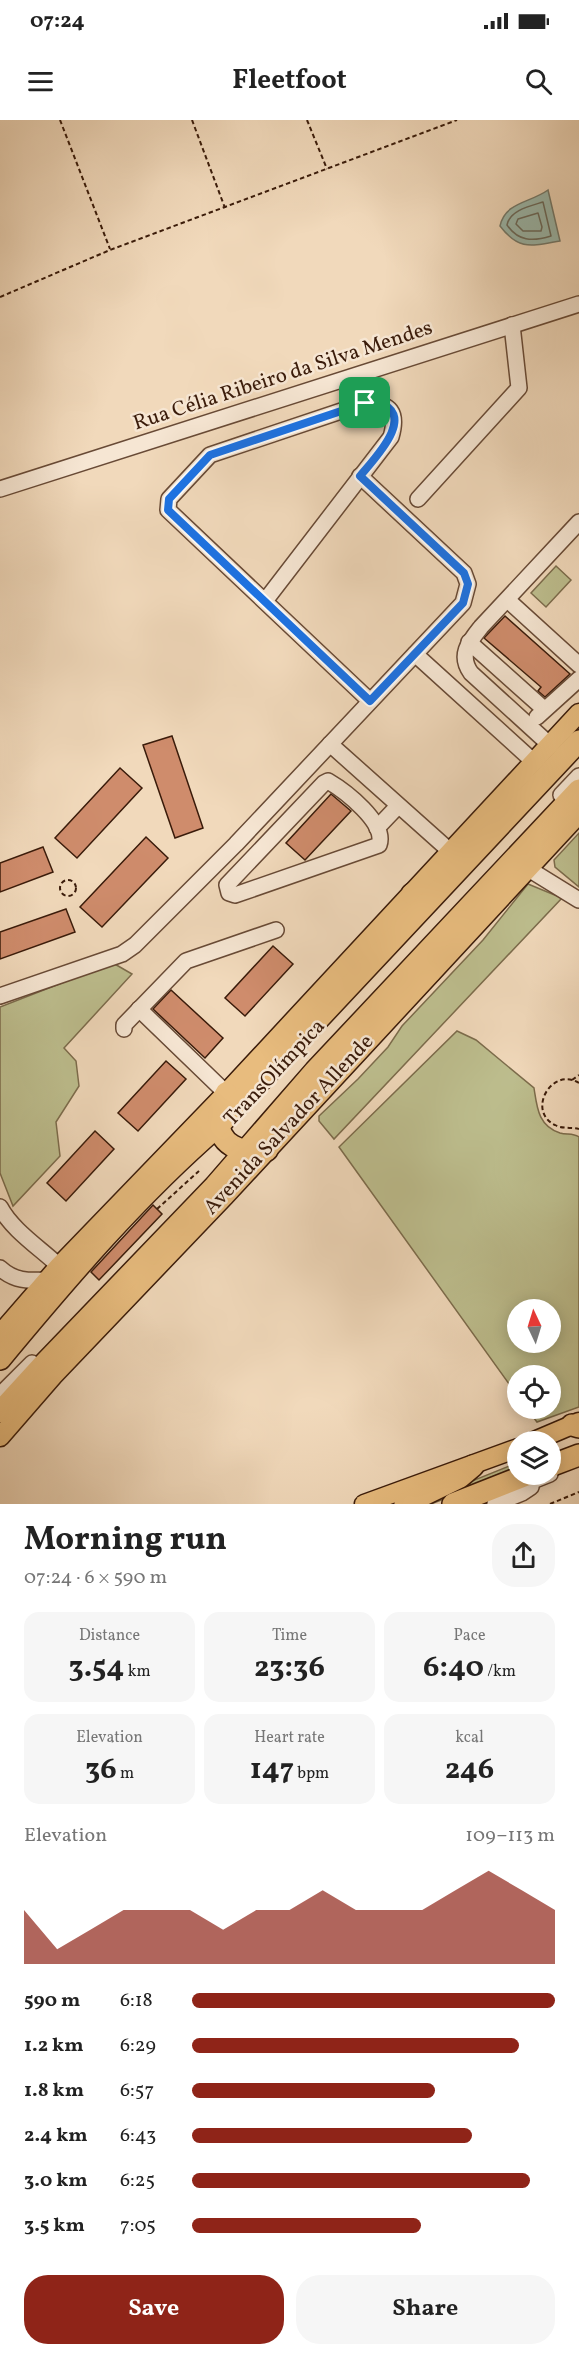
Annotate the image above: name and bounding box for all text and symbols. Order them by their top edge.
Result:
text: 07:24 [30,6,85,37]
text: Fleetfoot [232,62,347,100]
icon: menu [24,65,57,98]
icon: search [522,65,555,98]
street label: Rua Célia Ribeiro da Silva Mendes [130,314,436,438]
pin [339,377,390,428]
icon: arrive [348,386,381,419]
street label: TransOlímpica [218,1013,332,1133]
street label: Avenida Salvador Allende [197,1028,381,1222]
north arrow [507,1299,561,1353]
map controls [507,1299,561,1485]
button: locate [507,1365,561,1419]
button: layers [507,1431,561,1485]
text: Morning run [24,1518,227,1564]
button: share [492,1524,555,1587]
text: 07:24 · 6 × 590 m [24,1564,167,1592]
text: Distance [79,1625,140,1647]
text: Time [272,1625,307,1647]
text: Pace [453,1625,486,1647]
text: 3.54 [68,1647,125,1689]
text: 23:36 [254,1647,325,1689]
text: 6:40 [423,1647,484,1689]
text: km [125,1661,151,1683]
text: /km [484,1661,516,1683]
text: Elevation [76,1727,143,1749]
text: Heart rate [254,1727,325,1749]
text: kcal [455,1727,484,1749]
text: 36 [85,1749,117,1791]
text: 147 [250,1749,294,1791]
text: 246 [445,1749,494,1791]
text: m [117,1763,134,1785]
text: bpm [294,1763,329,1785]
text: Elevation [24,1822,107,1850]
text: 109–113 m [465,1822,555,1850]
text: 590 m [24,1987,80,2015]
text: 6:18 [120,1987,153,2015]
text: 1.2 km [24,2032,84,2060]
text: 6:29 [120,2032,156,2060]
text: 1.8 km [24,2077,84,2105]
text: 6:57 [120,2077,154,2105]
text: 2.4 km [24,2122,88,2150]
text: 6:43 [120,2122,156,2150]
text: 3.0 km [24,2167,88,2195]
text: 6:25 [120,2167,155,2195]
text: 3.5 km [24,2212,85,2240]
text: 7:05 [120,2212,156,2240]
button: Save [24,2275,284,2344]
button: Share [296,2275,555,2344]

